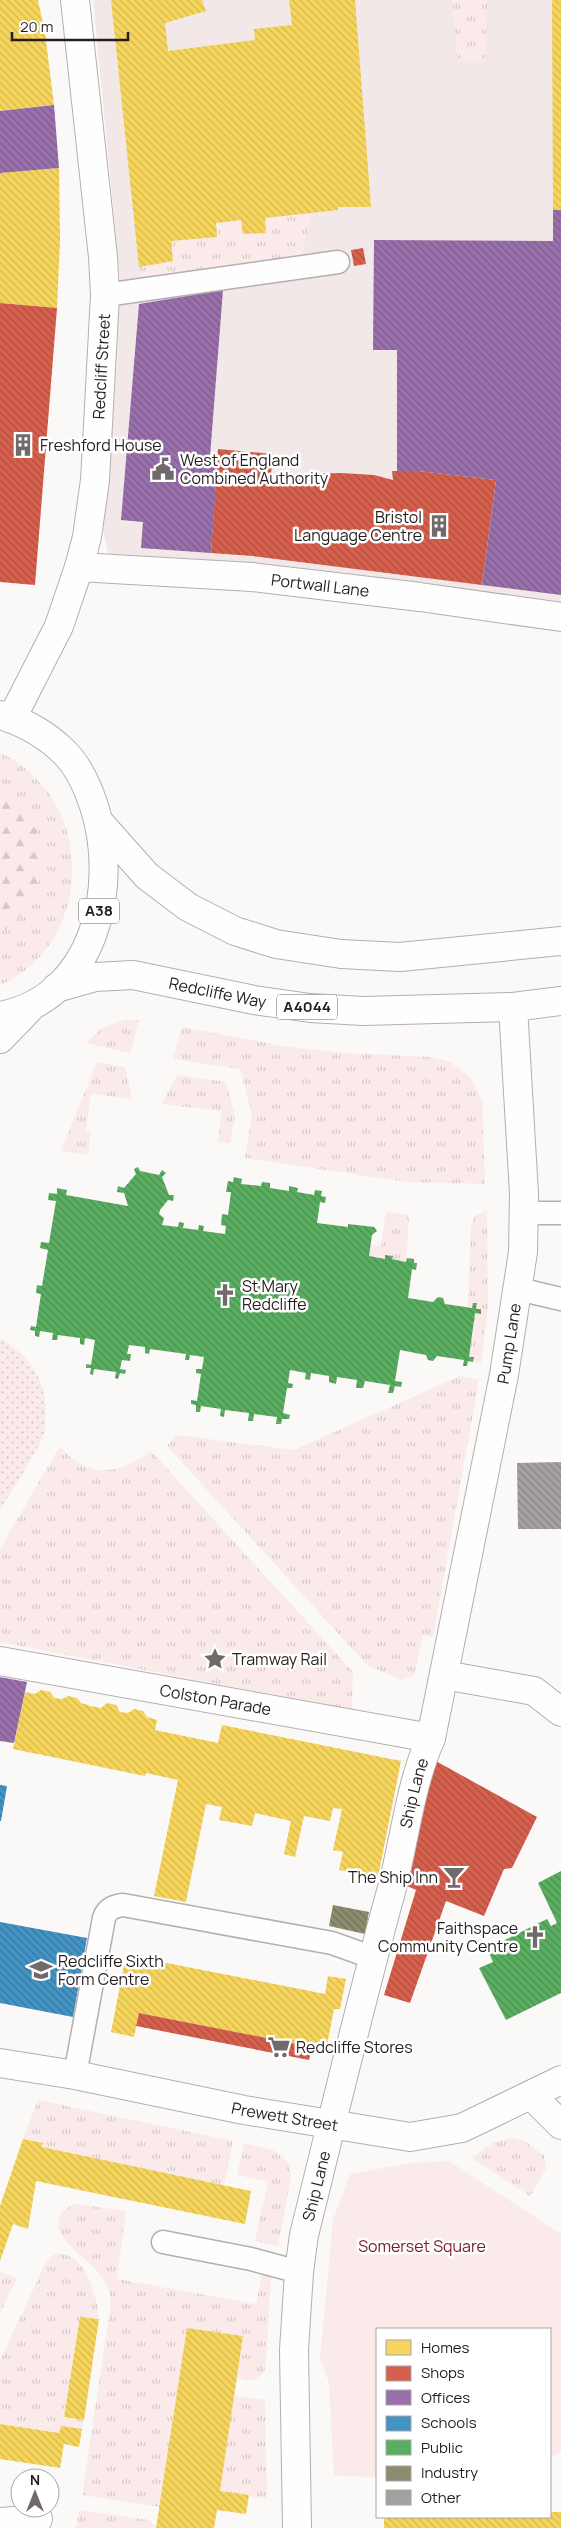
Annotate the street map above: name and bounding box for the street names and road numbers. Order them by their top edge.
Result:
street label: Redcliff Street [87,313,115,420]
street label: Portwall Lane [270,568,370,602]
road number: A38 [79,898,119,924]
street label: Redcliffe Way [167,972,268,1013]
road number: A4044 [277,994,337,1020]
street label: Pump Lane [492,1302,526,1386]
street label: Colston Parade [158,1679,273,1720]
street label: Ship Lane [394,1755,433,1830]
street label: Prewett Street [230,2097,340,2136]
street label: Ship Lane [297,2149,335,2223]

